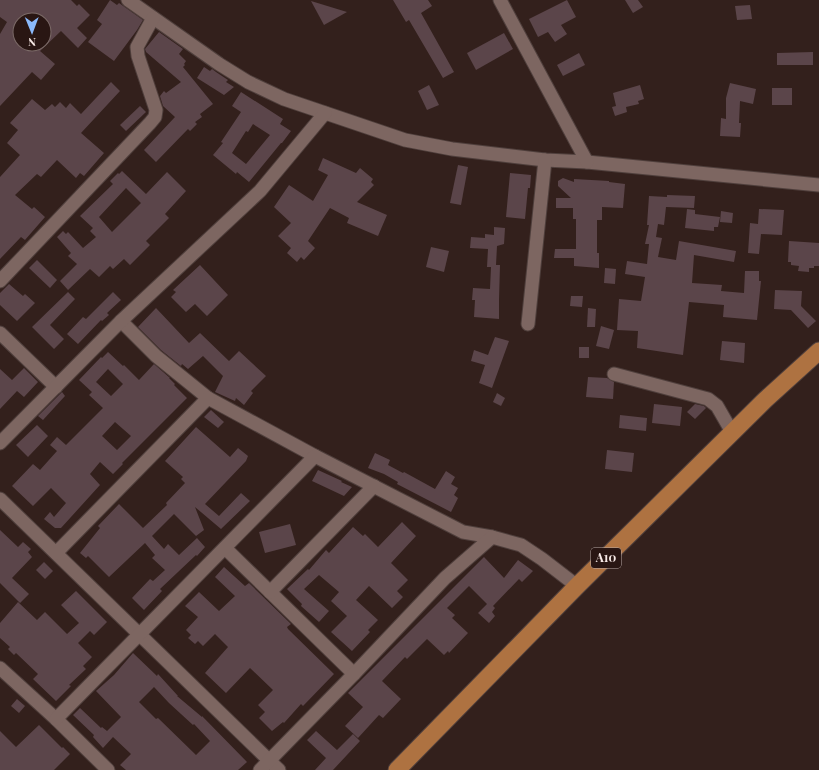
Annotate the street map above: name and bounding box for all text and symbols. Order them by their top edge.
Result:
north arrow [12,12,52,52]
text: N [28,35,36,50]
road number: A10 [591,548,621,568]

